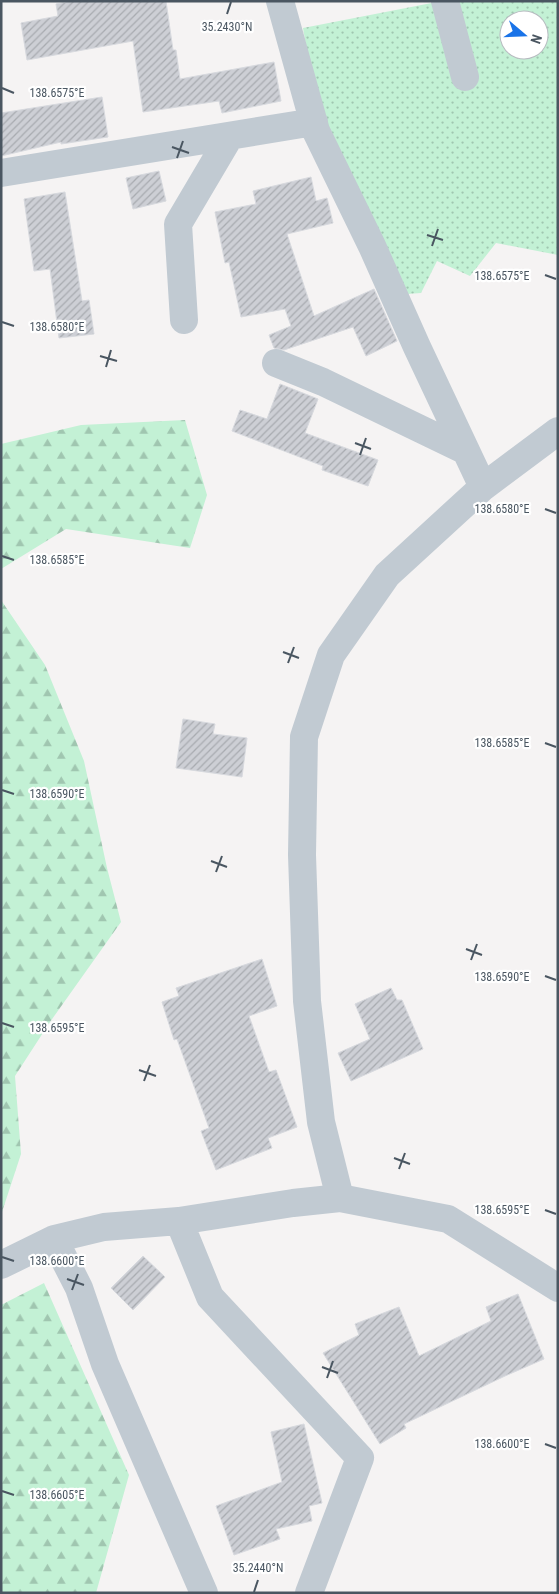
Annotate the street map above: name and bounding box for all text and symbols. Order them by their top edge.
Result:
north arrow [499,10,549,60]
text: 35.2430°N [202,20,252,34]
text: N [527,33,545,46]
text: 138.6575°E [29,86,85,100]
text: 138.6575°E [474,269,530,283]
text: 138.6580°E [29,320,85,334]
text: 138.6580°E [474,502,530,516]
text: 138.6585°E [29,553,85,567]
text: 138.6585°E [474,736,530,750]
text: 138.6590°E [29,787,85,801]
text: 138.6590°E [474,970,530,984]
text: 138.6595°E [29,1021,85,1035]
text: 138.6595°E [474,1203,530,1217]
text: 138.6600°E [29,1254,85,1268]
text: 138.6600°E [474,1437,530,1451]
text: 138.6605°E [29,1488,85,1502]
text: 35.2440°N [233,1561,283,1575]

